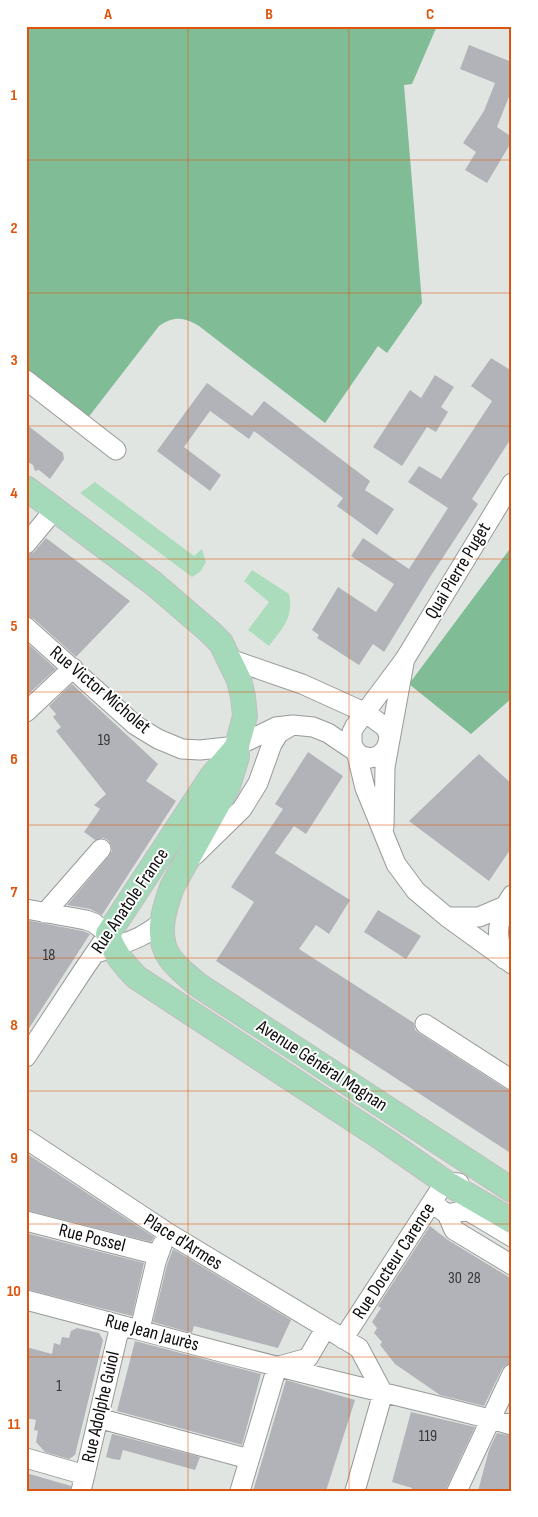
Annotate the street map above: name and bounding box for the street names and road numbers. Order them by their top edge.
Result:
street label: Quai Pierre Puget [420,518,496,623]
street label: Rue Victor Micholet [45,641,155,739]
street label: Rue Anatole France [86,844,174,958]
street label: Avenue Général Magnan [251,1015,392,1117]
street label: Rue Docteur Carence [348,1199,440,1323]
street label: Place d'Armes [139,1209,227,1275]
street label: Rue Possel [56,1219,128,1257]
street label: Rue Jean Jaurès [103,1309,202,1357]
street label: Rue Adolphe Guiol [77,1349,125,1465]

